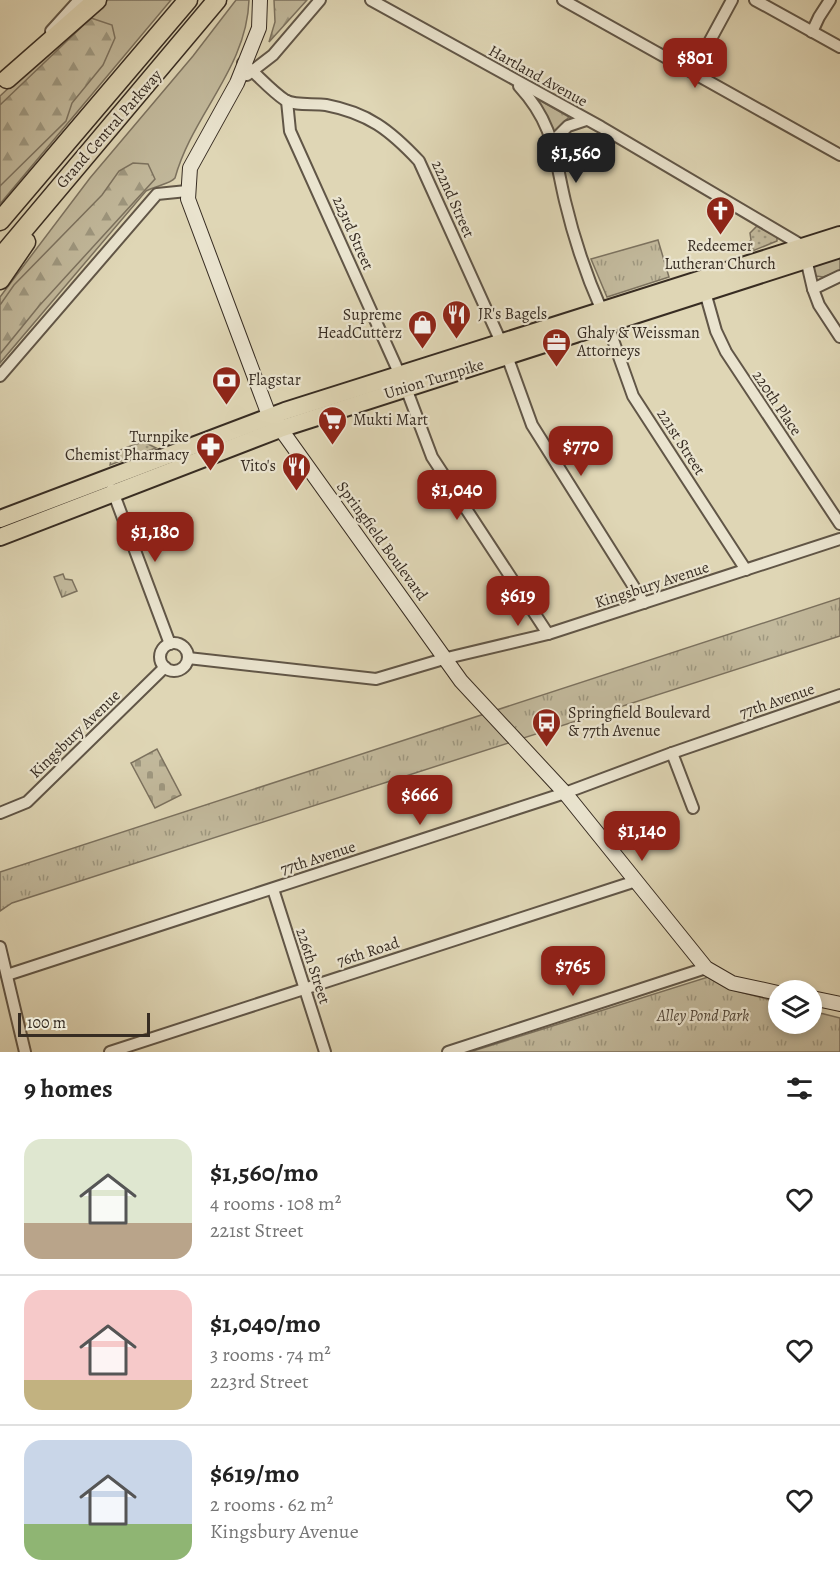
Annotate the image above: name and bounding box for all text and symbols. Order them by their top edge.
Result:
pin: $801 [659,38,731,89]
street label: Hartland Avenue [484,40,592,112]
text: $801 [677,44,713,71]
street label: Grand Central Parkway [51,64,167,193]
pin: $1,560 [527,133,625,184]
text: $1,560 [551,139,601,166]
street label: 222nd Street [426,157,480,241]
street label: 223rd Street [327,192,379,274]
church icon: Redeemer Lutheran Church [704,194,736,236]
place label: Redeemer Lutheran Church [664,235,776,275]
restaurant icon: JR's Bagels [441,298,473,340]
place label: JR's Bagels [478,303,547,325]
place label: Supreme HeadCutterz [317,304,402,344]
shop icon: Supreme HeadCutterz [407,308,439,350]
place label: Ghaly & Weissman Attorneys [576,322,700,362]
office icon: Ghaly & Weissman Attorneys [540,326,572,368]
street label: Union Turnpike [381,353,487,405]
bank icon: Flagstar [211,364,243,406]
street label: 220th Place [747,366,807,440]
place label: Flagstar [248,369,301,391]
supermarket icon: Mukti Mart [316,404,348,446]
street label: 221st Street [651,405,711,479]
place label: Mukti Mart [353,409,428,431]
place label: Turnpike Chemist Pharmacy [65,426,190,466]
pin: $770 [545,426,617,477]
pharmacy icon: Turnpike Chemist Pharmacy [194,430,226,472]
text: $770 [563,432,599,459]
restaurant icon: Vito's [281,450,313,492]
place label: Vito's [240,455,276,477]
pin: $1,040 [408,470,506,521]
text: $1,040 [431,476,483,503]
street label: Springfield Boulevard [331,477,433,605]
pin: $1,180 [106,512,204,563]
text: $1,180 [131,518,179,545]
street label: Kingsbury Avenue [592,556,712,614]
pin: $619 [482,576,554,627]
text: $619 [500,582,536,609]
street label: 77th Avenue [736,678,818,724]
street label: Kingsbury Avenue [25,685,125,783]
place label: Springfield Boulevard & 77th Avenue [568,702,711,742]
bus stop icon: Springfield Boulevard & 77th Avenue [531,706,563,748]
pin: $666 [384,775,456,826]
text: $666 [401,781,439,808]
pin: $1,140 [593,811,691,862]
text: $1,140 [618,817,666,844]
street label: 77th Avenue [277,835,359,881]
street label: 226th Street [290,925,336,1007]
street label: 76th Road [334,931,402,972]
pin: $765 [537,946,609,997]
text: $765 [555,952,591,979]
map controls [768,980,822,1034]
button: layers [768,980,822,1034]
park label: Alley Pond Park [656,1005,749,1027]
scale bar [18,1010,150,1038]
text: 100 m [27,1012,66,1034]
text: 9 homes [24,1071,113,1106]
icon: filters [783,1072,816,1105]
text: $1,560/mo [210,1155,319,1190]
icon: home [72,1163,144,1235]
icon: heart [783,1183,816,1216]
text: 4 rooms · 108 m² [210,1190,341,1217]
text: 221st Street [210,1217,304,1244]
text: $1,040/mo [210,1306,321,1341]
icon: home [72,1314,144,1386]
icon: heart [783,1334,816,1367]
text: 3 rooms · 74 m² [210,1341,331,1368]
text: 223rd Street [210,1368,309,1395]
text: $619/mo [210,1456,299,1491]
icon: home [72,1464,144,1536]
icon: heart [783,1484,816,1517]
text: 2 rooms · 62 m² [210,1491,333,1518]
text: Kingsbury Avenue [210,1518,359,1545]

